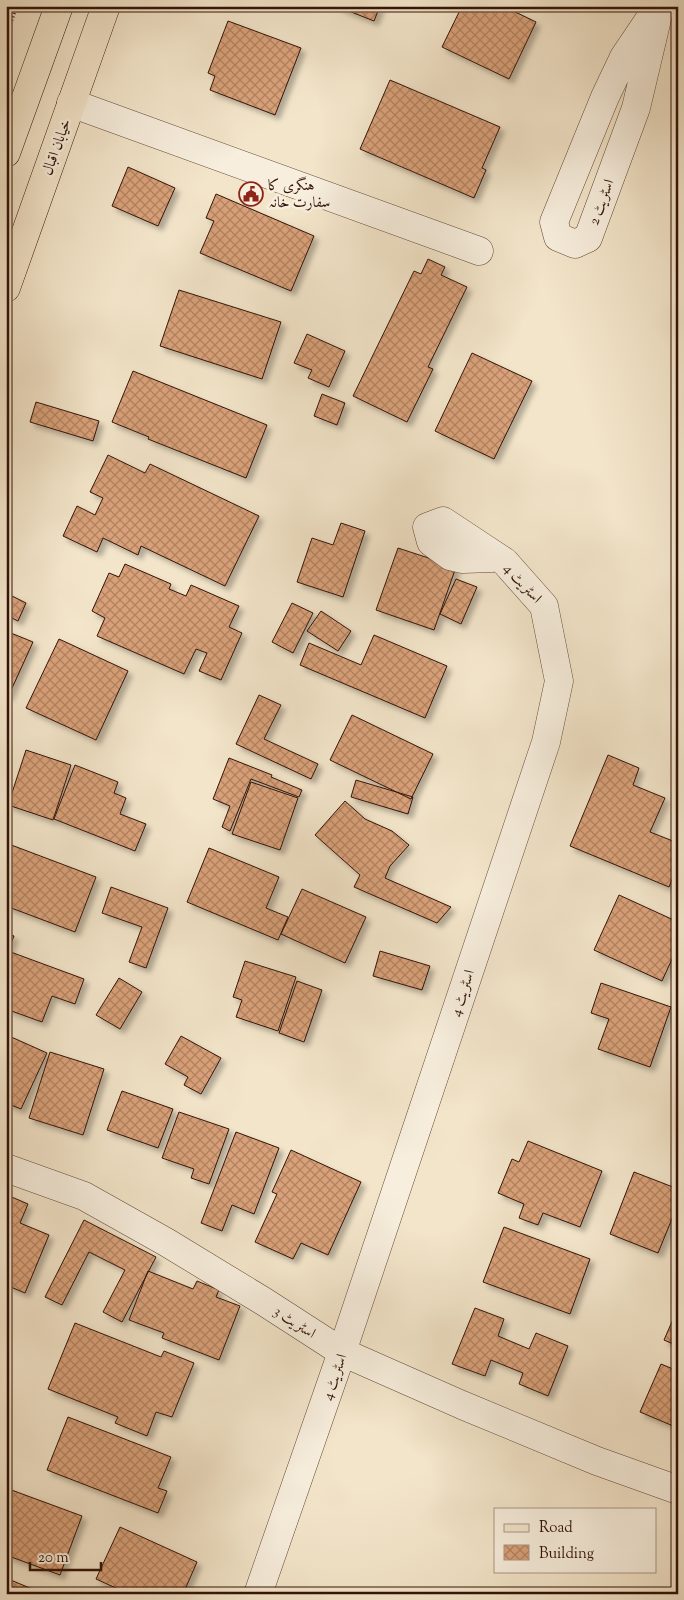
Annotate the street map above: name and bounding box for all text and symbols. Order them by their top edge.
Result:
street label: خیابان اقبال [37,116,77,179]
place label: ہنگری کا سفارت خانہ [268,176,330,214]
street label: اسٹریٹ 2 [584,177,620,228]
public building icon: ہنگری کا سفارت خانہ [238,181,264,207]
street label: اسٹریٹ 4 [498,559,546,609]
street label: اسٹریٹ 4 [446,967,481,1020]
street label: اسٹریٹ 3 [269,1302,319,1345]
street label: اسٹریٹ 4 [318,1351,353,1404]
legend [494,1508,656,1572]
text: Road [539,1518,573,1539]
scale bar [30,1540,101,1572]
text: Building [539,1544,594,1565]
text: 20 m [38,1548,69,1569]

